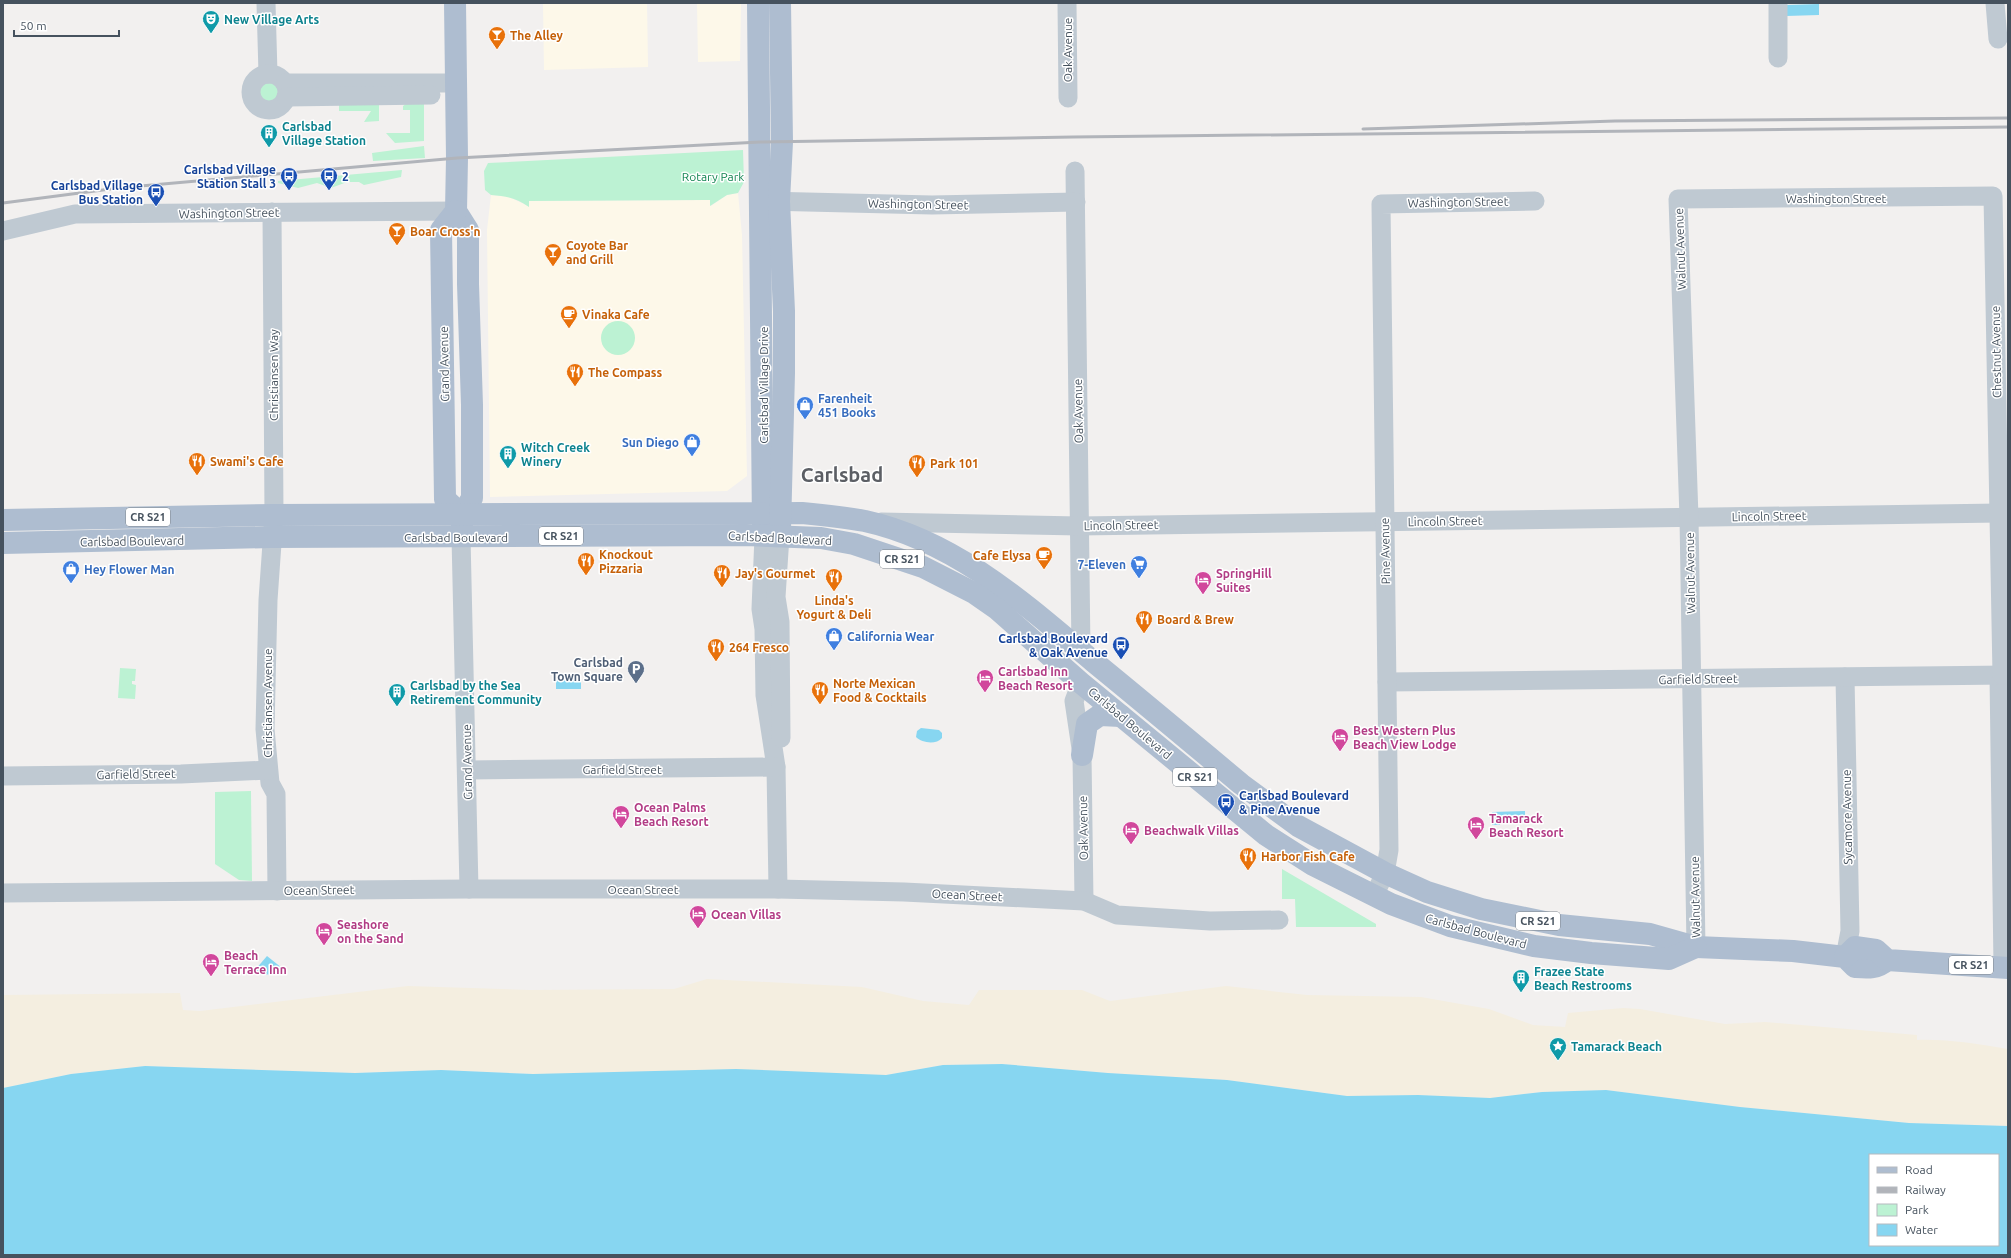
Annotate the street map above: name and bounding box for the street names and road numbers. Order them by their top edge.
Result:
street label: Oak Avenue [1061,18,1074,82]
street label: Washington Street [1786,192,1887,205]
street label: Washington Street [1408,195,1509,209]
street label: Washington Street [868,197,969,211]
street label: Washington Street [179,206,280,220]
street label: Walnut Avenue [1672,208,1688,290]
street label: Chestnut Avenue [1989,306,2003,398]
street label: Grand Avenue [437,326,451,402]
street label: Carlsbad Village Drive [757,326,770,444]
street label: Christiansen Way [267,329,280,421]
street label: Oak Avenue [1071,379,1085,443]
road number: CR S21 [126,508,170,526]
street label: Lincoln Street [1732,509,1807,523]
street label: Lincoln Street [1408,514,1483,528]
street label: Lincoln Street [1084,518,1159,532]
street label: Pine Avenue [1378,518,1392,584]
road number: CR S21 [539,527,583,545]
street label: Carlsbad Boulevard [728,529,832,547]
street label: Carlsbad Boulevard [404,531,508,544]
street label: Walnut Avenue [1683,532,1697,614]
street label: Carlsbad Boulevard [80,534,184,548]
road number: CR S21 [880,550,924,568]
street label: Christiansen Avenue [261,648,274,758]
street label: Garfield Street [1658,672,1738,686]
street label: Carlsbad Boulevard [1086,685,1174,761]
street label: Grand Avenue [460,724,474,800]
street label: Garfield Street [582,763,662,776]
street label: Garfield Street [96,767,176,781]
road number: CR S21 [1173,768,1217,786]
street label: Sycamore Avenue [1840,769,1854,865]
street label: Oak Avenue [1076,796,1090,860]
street label: Walnut Avenue [1688,856,1702,938]
street label: Ocean Street [284,883,355,897]
street label: Ocean Street [608,883,679,896]
street label: Ocean Street [931,887,1003,903]
street label: Carlsbad Boulevard [1424,911,1528,951]
road number: CR S21 [1516,912,1560,930]
road number: CR S21 [1949,956,1993,974]

